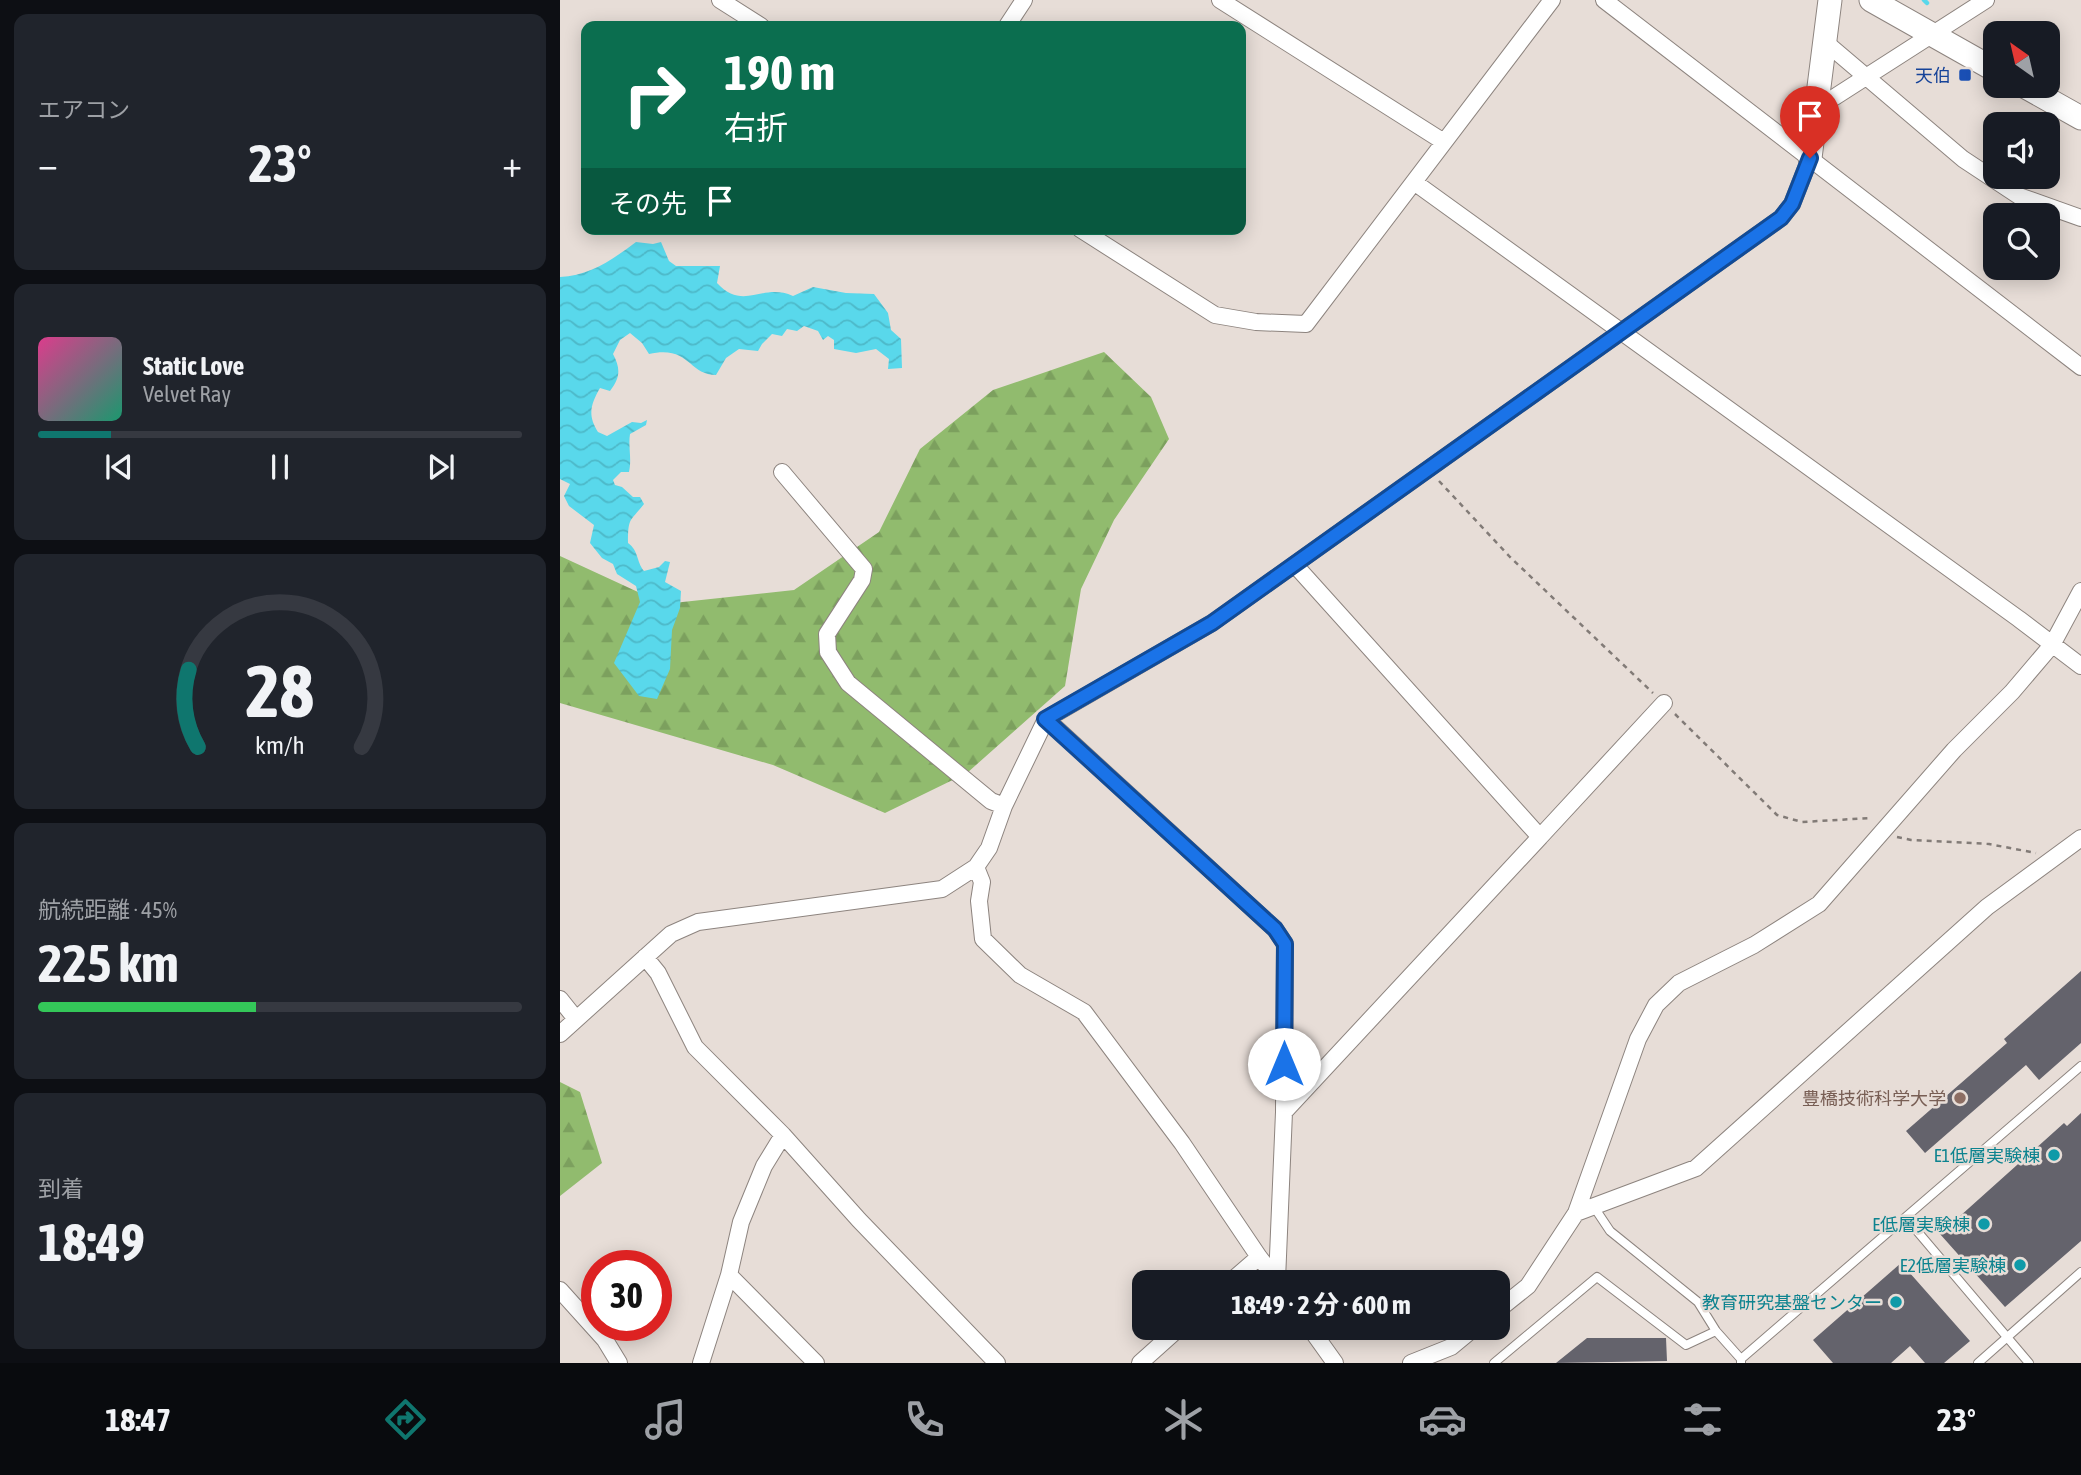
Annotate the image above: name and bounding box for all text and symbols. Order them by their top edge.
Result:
north arrow [1983,21,2060,98]
map controls [1983,21,2060,280]
text: 190 m [724,44,835,100]
icon: right [609,49,700,140]
place label: 天伯 [1915,65,1951,86]
marker: 天伯 [1957,67,1973,83]
pin [1780,86,1840,158]
text: エアコン [38,97,130,123]
icon: arrive [1791,97,1829,135]
text: 右折 [724,109,788,146]
button: sound [1983,112,2060,189]
text: 23° [248,133,312,193]
text: − [38,142,58,185]
text: + [502,142,522,185]
icon: arrive [701,182,739,220]
text: その先 [609,189,687,219]
button: search [1983,203,2060,280]
text: Static Love [143,351,244,381]
text: Velvet Ray [143,381,231,407]
icon: previous [100,448,138,486]
icon: pause [261,448,299,486]
icon: next [422,448,460,486]
text: 28 [246,650,314,733]
text: km/h [255,731,305,759]
text: 航続距離 · 45% [38,897,177,923]
text: 225 km [38,933,179,993]
position arrow [1247,1027,1321,1101]
place label: 豊橋技術科学大学 [1802,1088,1946,1109]
marker: 豊橋技術科学大学 [1952,1090,1968,1106]
place label: E1低層実験棟 [1934,1145,2040,1166]
marker: E1低層実験棟 [2046,1147,2062,1163]
text: 到着 [38,1176,84,1202]
text: 18:49 [38,1212,145,1272]
place label: E低層実験棟 [1872,1214,1970,1235]
marker: E低層実験棟 [1976,1216,1992,1232]
speed limit sign: 30 [581,1250,672,1341]
place label: E2低層実験棟 [1900,1255,2006,1276]
marker: E2低層実験棟 [2012,1257,2028,1273]
text: 18:49 · 2 分 · 600 m [1231,1290,1411,1320]
place label: 教育研究基盤センター [1702,1292,1882,1313]
marker: 教育研究基盤センター [1888,1294,1904,1310]
icon: directions [381,1395,430,1444]
icon: music [641,1395,690,1444]
icon: phone [900,1395,949,1444]
icon: climate [1159,1395,1208,1444]
icon: car [1418,1395,1467,1444]
icon: filters [1678,1395,1727,1444]
text: 18:47 [105,1401,171,1438]
text: 23° [1937,1401,1976,1438]

